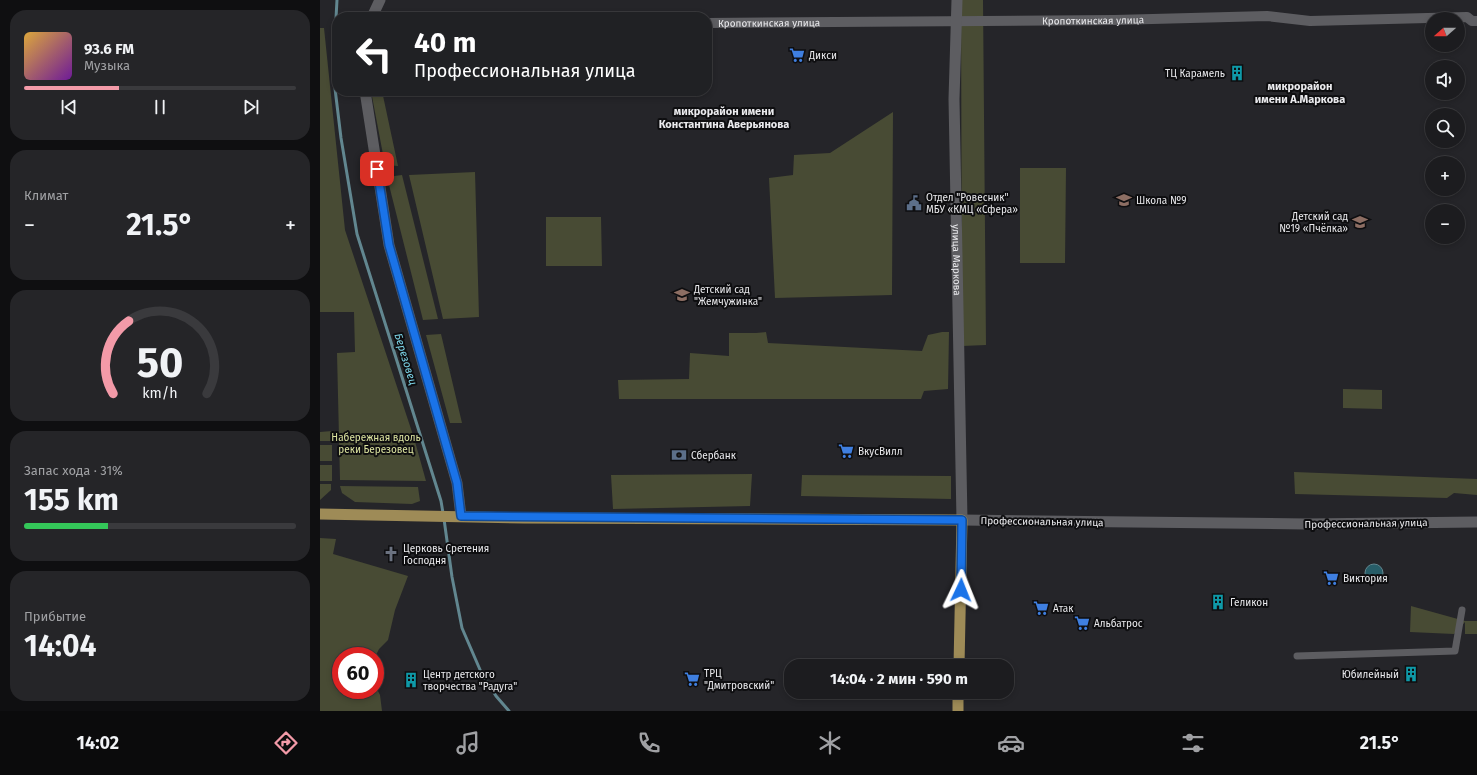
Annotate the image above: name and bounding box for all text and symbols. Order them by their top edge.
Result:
north arrow [1425,12,1465,52]
map controls [1425,12,1465,244]
street label: Кропоткинская улица [1042,14,1144,28]
street label: Кропоткинская улица [718,17,820,30]
text: 40 m [414,26,477,59]
icon: left [348,28,400,80]
text: 93.6 FM [84,40,134,58]
supermarket icon: Дикси [788,46,806,64]
place label: Дикси [808,50,837,62]
text: Музыка [84,58,130,73]
text: Профессиональная улица [414,60,635,82]
button: sound [1425,60,1465,100]
building icon: ТЦ Карамель [1228,64,1246,82]
place label: ТЦ Карамель [1165,68,1225,80]
district label: микрорайон имени А.Маркова [1255,80,1345,106]
icon: previous [58,96,80,118]
icon: pause [149,96,171,118]
icon: next [240,96,262,118]
district label: микрорайон имени Константина Аверьянова [659,105,789,131]
button: search [1425,108,1465,148]
pin [360,152,394,186]
button: + [1425,156,1465,196]
icon: arrive [366,158,388,180]
text: Климат [24,188,68,203]
school or university icon: Школа №9 [1115,191,1133,209]
place label: Отдел "Ровесник" МБУ «КМЦ «Сфера» [926,192,1018,216]
public building icon: Отдел "Ровесник" МБУ «КМЦ «Сфера» [905,194,923,212]
place label: Школа №9 [1136,195,1186,207]
button: − [1425,204,1465,244]
text: 21.5° [126,207,194,243]
place label: Детский сад №19 «Пчёлка» [1279,211,1348,235]
text: − [24,212,35,239]
text: + [285,212,296,239]
school or university icon: Детский сад №19 «Пчёлка» [1351,213,1369,231]
street label: улица Маркова [949,224,963,296]
place label: Детский сад "Жемчужинка" [693,284,762,308]
school or university icon: Детский сад "Жемчужинка" [673,286,691,304]
water label: Березовец [391,332,420,387]
text: 50 [137,337,183,387]
text: km/h [142,384,178,401]
park label: Набережная вдоль реки Березовец [331,432,421,456]
supermarket icon: ВкусВилл [837,442,855,460]
bank icon: Сбербанк [670,446,688,464]
place label: ВкусВилл [858,446,903,458]
place label: Сбербанк [691,450,737,462]
text: Запас хода · 31% [24,463,123,478]
text: 155 km [24,482,119,518]
street label: Профессиональная улица [980,515,1104,529]
street label: Профессиональная улица [1304,517,1428,531]
place label: Церковь Сретения Господня [403,543,489,567]
church icon: Церковь Сретения Господня [382,545,400,563]
position arrow [940,569,982,611]
supermarket icon: Виктория [1322,569,1340,587]
place label: Виктория [1343,573,1388,585]
building icon: Геликон [1209,593,1227,611]
place label: Геликон [1230,597,1268,609]
supermarket icon: Атак [1032,599,1050,617]
place label: Атак [1053,603,1074,615]
text: Прибытие [24,609,86,624]
supermarket icon: Альбатрос [1073,614,1091,632]
place label: Альбатрос [1094,618,1143,630]
text: 14:04 [24,628,97,664]
speed limit sign: 60 [332,647,384,699]
building icon: Юбилейный [1402,665,1420,683]
place label: ТРЦ "Дмитровский" [704,668,774,692]
place label: Центр детского творчества "Радуга" [423,669,517,693]
place label: Юбилейный [1342,669,1399,681]
supermarket icon: ТРЦ "Дмитровский" [683,670,701,688]
text: 14:04 · 2 мин · 590 m [830,670,968,688]
building icon: Центр детского творчества "Радуга" [402,671,420,689]
icon: directions [272,729,300,757]
icon: music [454,729,482,757]
icon: phone [635,729,663,757]
icon: climate [816,729,844,757]
icon: car [997,729,1025,757]
icon: filters [1179,729,1207,757]
text: 14:02 [77,732,119,754]
text: 21.5° [1360,732,1400,754]

